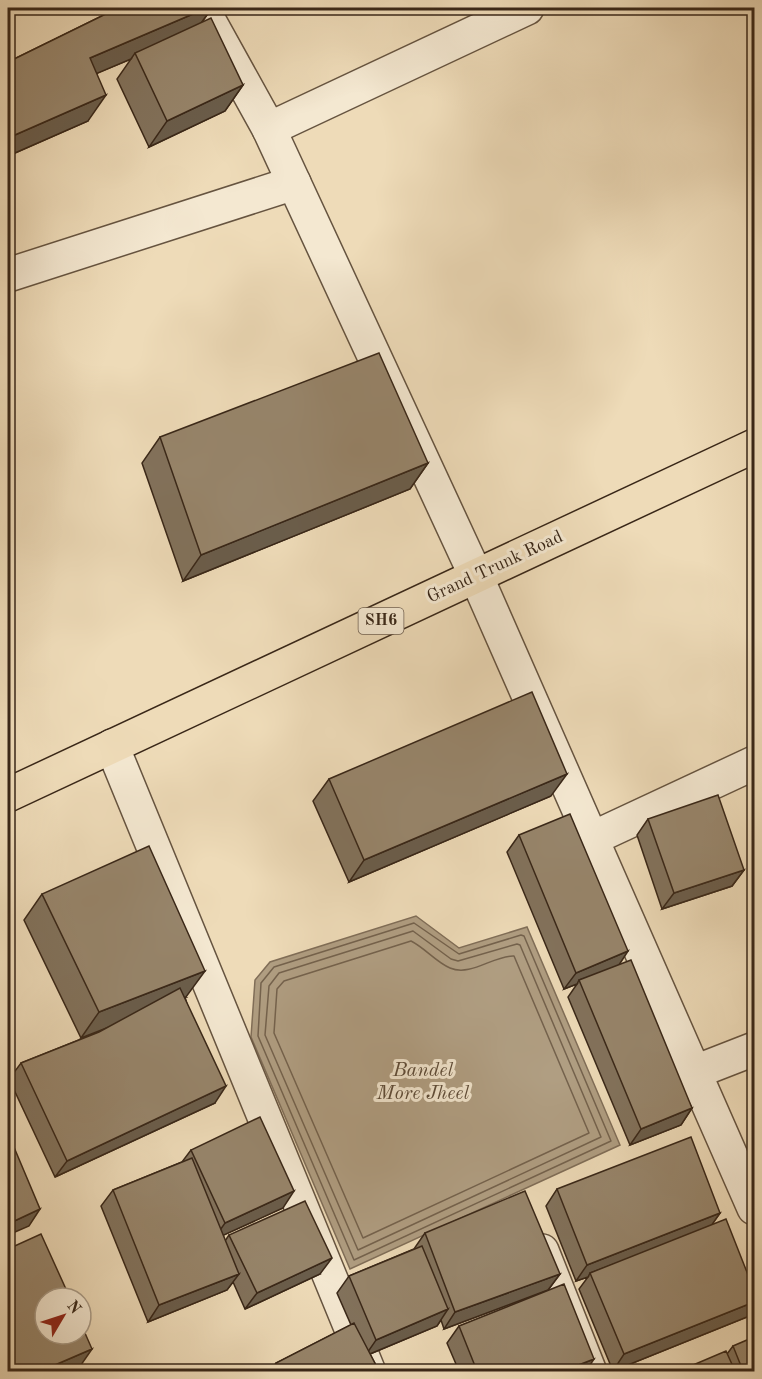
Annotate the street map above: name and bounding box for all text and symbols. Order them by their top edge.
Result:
street label: Grand Trunk Road [424,528,566,606]
road number: SH6 [358,608,404,634]
water label: Bandel More Jheel [376,1061,470,1104]
north arrow [33,1286,93,1346]
text: N [63,1298,84,1318]

